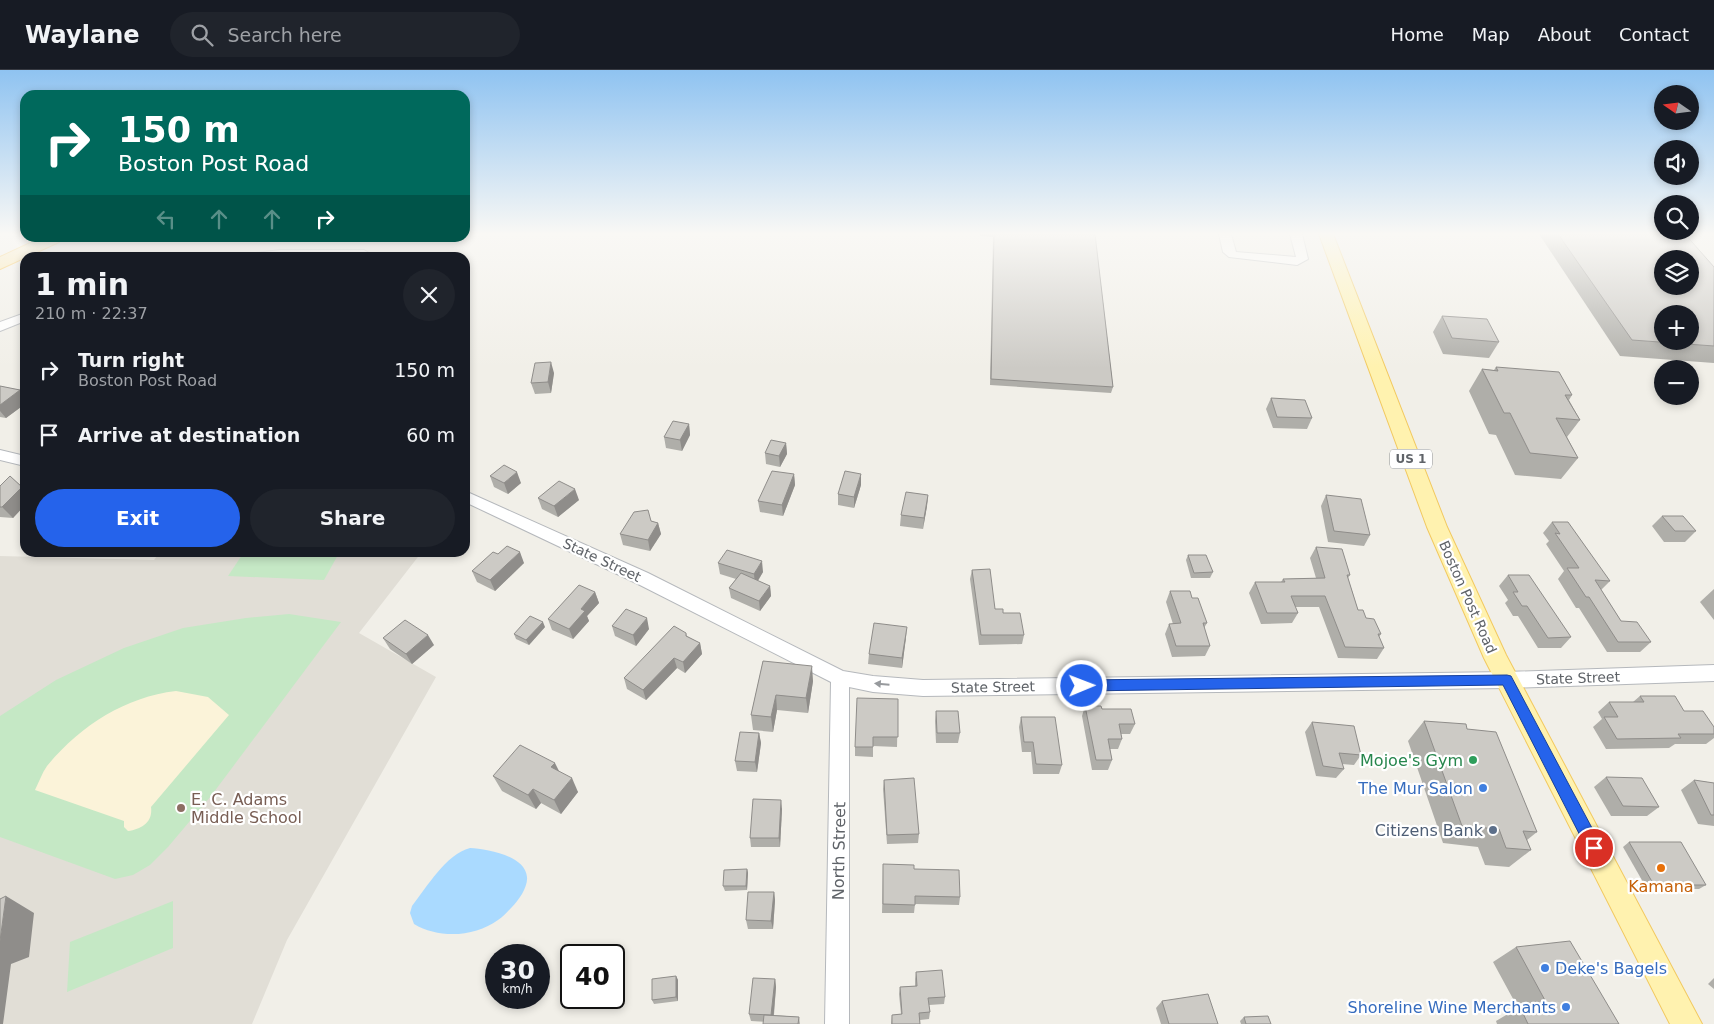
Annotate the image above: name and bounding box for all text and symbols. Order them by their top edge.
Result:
search box [170,12,520,57]
text: Waylane [25,21,140,49]
icon: search [188,21,216,49]
text: Search here [228,24,342,46]
text: Home [1391,24,1444,45]
text: Map [1472,24,1510,45]
text: About [1538,24,1591,45]
text: Contact [1619,24,1689,45]
north arrow [1654,85,1699,130]
map controls [1654,85,1699,405]
icon: right [35,110,100,175]
text: 150 m [118,110,240,150]
button: sound [1654,140,1699,185]
text: Boston Post Road [118,151,309,176]
button: search [1654,195,1699,240]
icon: left [152,205,180,233]
icon: ahead [205,205,233,233]
icon: ahead [258,205,286,233]
icon: right [311,205,339,233]
button: layers [1654,250,1699,295]
text: 1 min [35,267,129,302]
button: close [403,269,455,321]
text: 210 m · 22:37 [35,304,148,323]
button: + [1654,305,1699,350]
text: Turn right [78,349,184,371]
icon: right [35,356,63,384]
text: 150 m [394,359,455,381]
button: − [1654,360,1699,405]
text: Boston Post Road [78,371,217,390]
icon: arrive [35,421,63,449]
text: Arrive at destination [78,424,300,446]
text: 60 m [406,424,455,446]
road number: US 1 [1390,449,1432,468]
button: Exit [35,489,240,547]
button: Share [250,489,455,547]
street label: State Street [561,535,644,585]
street label: Boston Post Road [1436,538,1500,656]
position arrow [1055,659,1107,711]
street label: State Street [1536,669,1621,687]
street label: State Street [951,678,1036,696]
one-way arrow [873,680,889,688]
place label: Mojoe's Gym [1360,751,1463,770]
marker: Mojoe's Gym [1467,754,1479,766]
place label: The Mur Salon [1357,779,1473,798]
marker: The Mur Salon [1477,782,1489,794]
place label: E. C. Adams Middle School [191,790,302,827]
marker: E. C. Adams Middle School [175,802,187,814]
street label: North Street [829,802,849,900]
place label: Citizens Bank [1375,821,1484,840]
marker: Citizens Bank [1487,824,1499,836]
pin [1573,827,1615,869]
icon: arrive [1580,834,1608,862]
marker: Kamana [1655,862,1667,874]
place label: Kamana [1628,877,1694,896]
speed limit sign: 40 [560,944,625,1009]
text: 30 [500,956,535,985]
place label: Deke's Bagels [1555,959,1667,978]
marker: Deke's Bagels [1539,962,1551,974]
text: km/h [502,982,533,996]
place label: Shoreline Wine Merchants [1348,998,1556,1017]
marker: Shoreline Wine Merchants [1560,1001,1572,1013]

